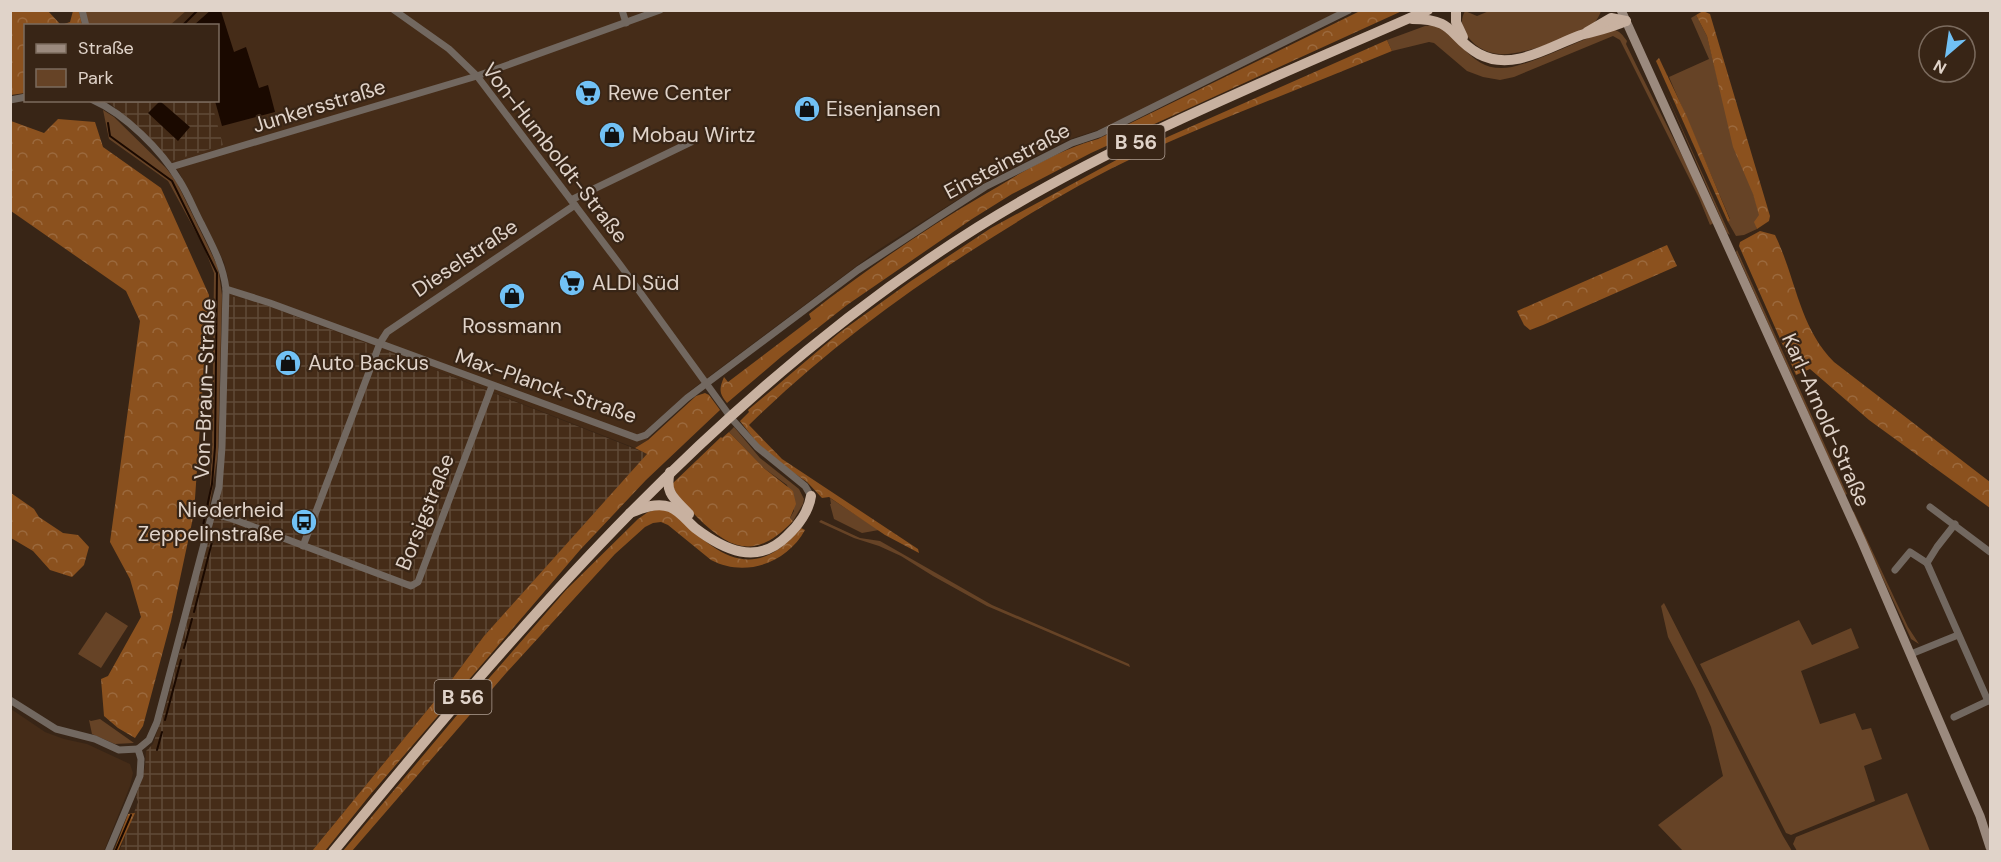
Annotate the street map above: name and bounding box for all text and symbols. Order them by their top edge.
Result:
legend [24,24,219,102]
north arrow [1917,24,1977,84]
text: Straße [78,36,134,60]
text: N [1930,55,1950,79]
street label: Von-Humboldt-Straße [476,57,634,249]
text: Park [78,66,114,90]
street label: Junkersstraße [249,72,389,140]
supermarket icon: Rewe Center [573,78,603,108]
place label: Rewe Center [608,79,731,107]
shop icon: Eisenjansen [792,94,822,124]
place label: Eisenjansen [826,95,941,123]
street label: Einsteinstraße [939,116,1075,206]
shop icon: Mobau Wirtz [597,120,627,150]
place label: Mobau Wirtz [632,121,755,149]
road number: B 56 [1108,125,1164,159]
street label: Dieselstraße [407,212,523,304]
supermarket icon: ALDI Süd [557,268,587,298]
place label: ALDI Süd [592,269,679,297]
shop icon: Rossmann [497,281,527,311]
street label: Von-Braun-Straße [188,298,222,480]
place label: Rossmann [462,312,562,340]
street label: Karl-Arnold-Straße [1775,329,1877,511]
street label: Max-Planck-Straße [451,342,641,430]
shop icon: Auto Backus [273,348,303,378]
place label: Auto Backus [308,349,429,377]
street label: Borsigstraße [389,450,461,574]
place label: Niederheid Zeppelinstraße [138,496,284,548]
bus stop icon: Niederheid Zeppelinstraße [289,507,319,537]
road number: B 56 [434,680,492,714]

